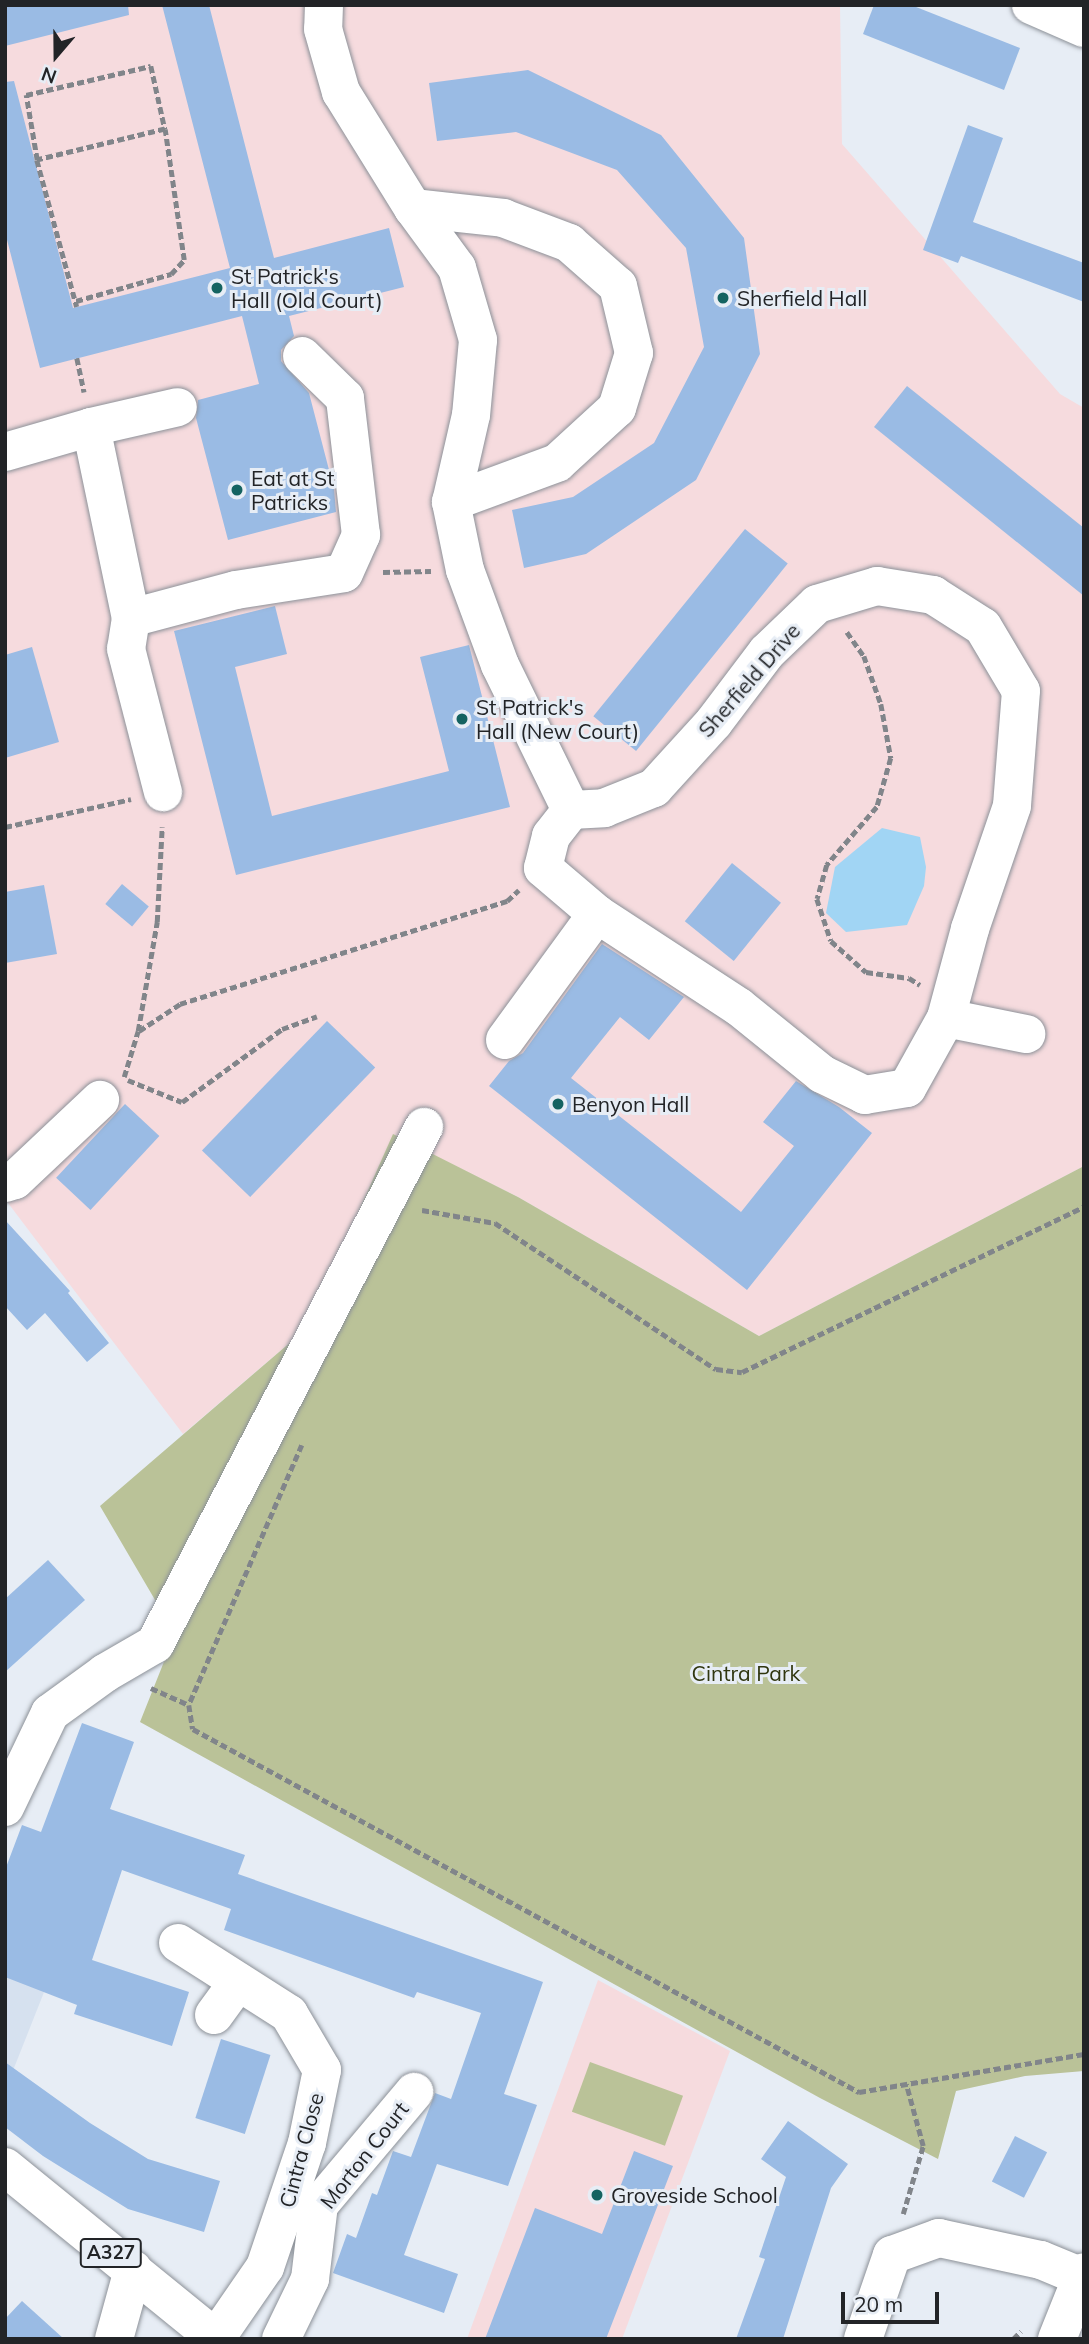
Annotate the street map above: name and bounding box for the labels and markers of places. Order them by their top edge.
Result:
place label: St Patrick's Hall (Old Court) [231,263,383,313]
marker: St Patrick's Hall (Old Court) [209,280,225,296]
place label: Sherfield Hall [737,285,867,311]
marker: Sherfield Hall [715,290,731,306]
place label: Eat at St Patricks [251,465,334,515]
marker: Eat at St Patricks [229,482,245,498]
place label: St Patrick's Hall (New Court) [476,694,639,744]
marker: St Patrick's Hall (New Court) [454,711,470,727]
place label: Benyon Hall [572,1091,689,1117]
marker: Benyon Hall [550,1096,566,1112]
place label: Groveside School [611,2182,778,2208]
marker: Groveside School [589,2187,605,2203]

